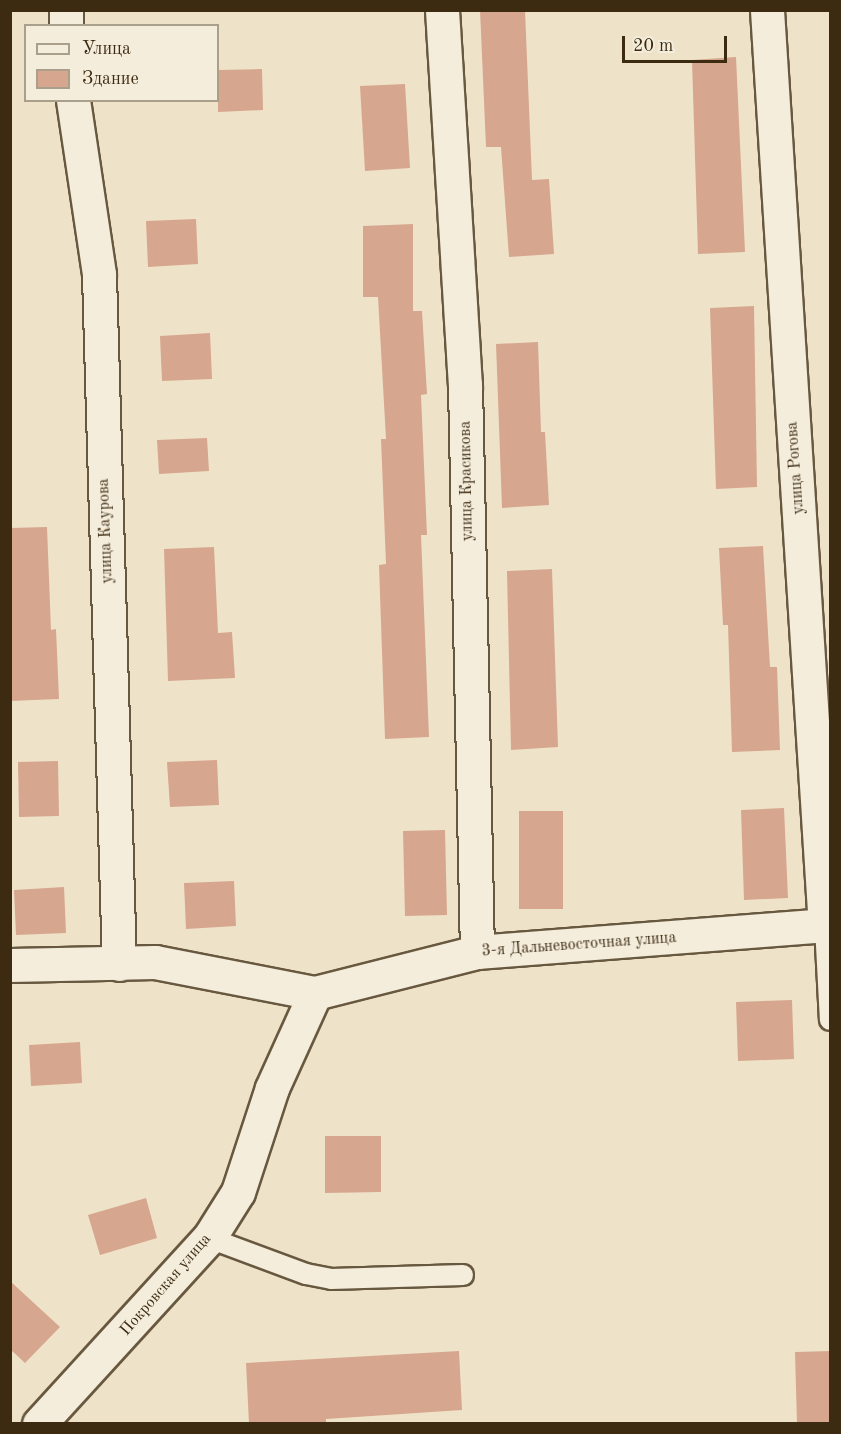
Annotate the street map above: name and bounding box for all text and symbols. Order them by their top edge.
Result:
legend [24,24,219,102]
scale bar [625,24,730,62]
text: 20 m [633,37,673,55]
text: Улица [82,40,131,58]
text: Здание [82,70,139,88]
street label: улица Красикова [456,421,478,541]
street label: улица Рогова [783,421,809,515]
street label: улица Каурова [95,478,117,584]
street label: 3-я Дальневосточная улица [481,929,677,961]
street label: Покровская улица [116,1230,216,1340]

